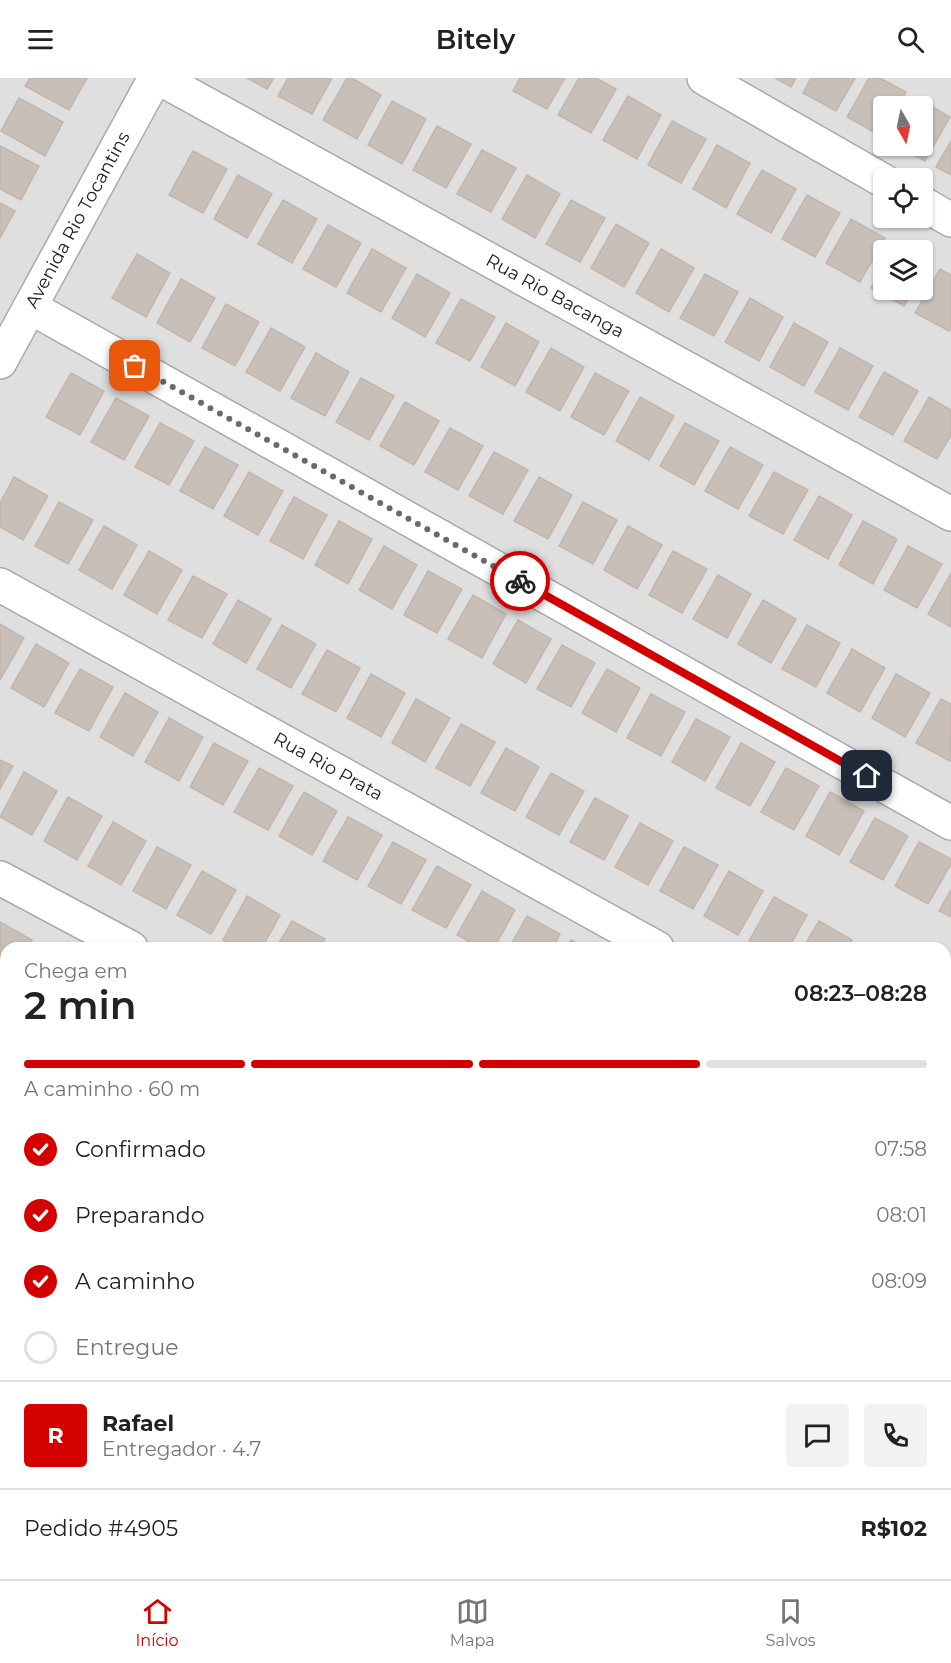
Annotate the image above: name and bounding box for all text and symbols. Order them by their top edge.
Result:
icon: menu [24,23,57,56]
text: Bitely [436,23,515,56]
icon: search [894,23,927,56]
north arrow [873,96,933,156]
map controls [873,96,933,300]
street label: Avenida Rio Tocantins [21,127,135,312]
button: locate [873,168,933,228]
button: layers [873,240,933,300]
street label: Rua Rio Bacanga [482,249,628,343]
pin [109,340,160,391]
icon: bag [118,349,151,382]
courier [490,551,550,611]
icon: bike [504,565,537,598]
street label: Rua Rio Prata [270,727,387,805]
pin [841,750,892,801]
icon: home [850,759,883,792]
text: Chega em [24,959,128,983]
text: 08:23–08:28 [794,980,927,1007]
text: 2 min [24,981,137,1029]
text: A caminho · 60 m [24,1077,200,1101]
icon: check [24,1133,57,1166]
text: Confirmado [75,1136,206,1163]
text: 07:58 [874,1137,927,1161]
icon: check [24,1199,57,1232]
text: Preparando [75,1202,204,1229]
text: 08:01 [876,1203,927,1227]
icon: check [24,1265,57,1298]
text: A caminho [75,1268,195,1295]
text: 08:09 [871,1269,927,1293]
text: Entregue [75,1334,179,1361]
button: chat [786,1404,849,1467]
button: phone [864,1404,927,1467]
text: Rafael [102,1410,174,1437]
text: R [47,1422,64,1449]
text: Entregador · 4.7 [102,1437,261,1461]
text: Pedido #4905 [24,1515,178,1542]
text: R$102 [861,1515,927,1542]
tab: Início [135,1595,179,1650]
tab: Mapa [450,1595,495,1650]
tab: Salvos [766,1595,815,1650]

